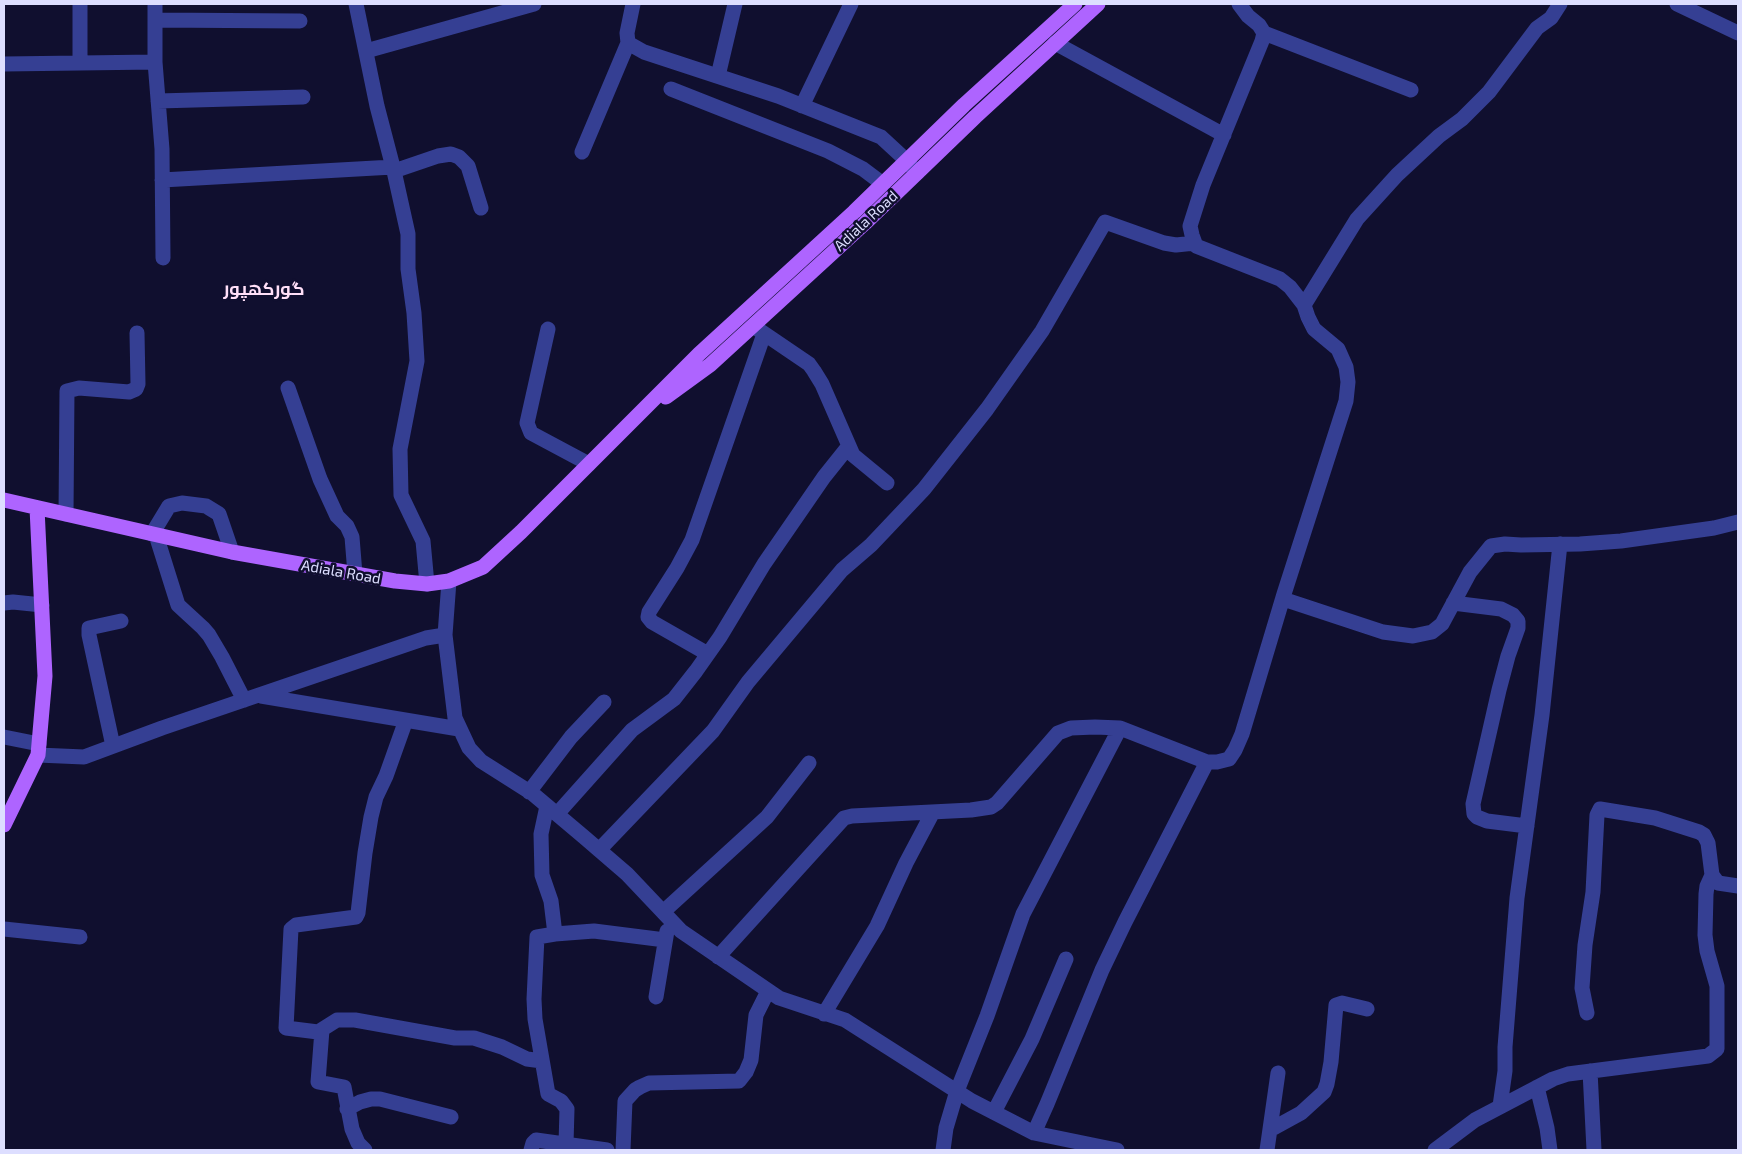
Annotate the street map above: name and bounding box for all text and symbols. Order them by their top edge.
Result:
street label: Adiala Road [830,187,902,255]
district label: گورکھپور [224,278,304,300]
street label: Adiala Road [300,556,382,588]

